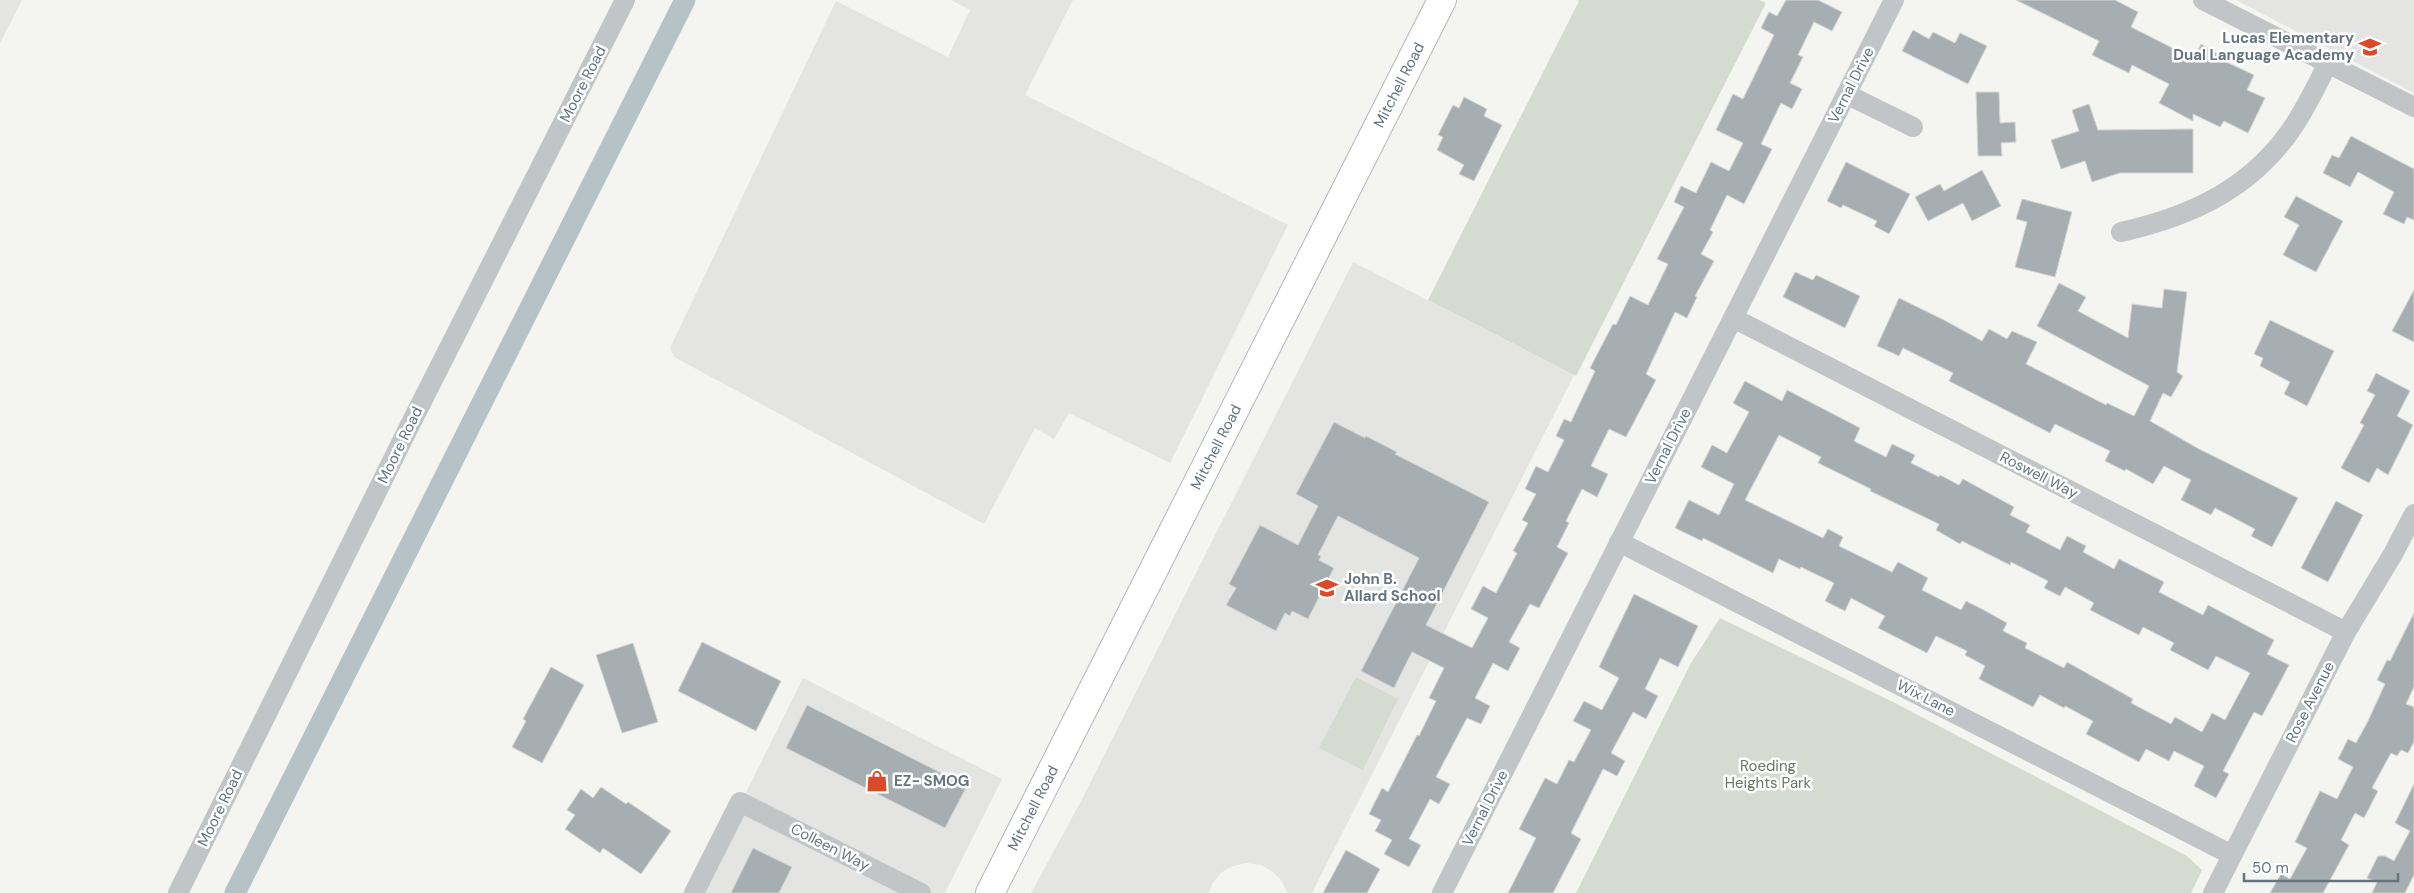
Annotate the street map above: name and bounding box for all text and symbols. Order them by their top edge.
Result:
place label: Lucas Elementary Dual Language Academy [2173,28,2354,65]
school or university icon: Lucas Elementary Dual Language Academy [2357,34,2383,60]
street label: Mitchell Road [1369,39,1429,131]
street label: Moore Road [555,42,611,126]
street label: Vernal Drive [1823,44,1879,126]
street label: Mitchell Road [1186,401,1246,493]
street label: Moore Road [373,403,427,487]
street label: Vernal Drive [1640,405,1696,487]
street label: Roswell Way [1997,447,2082,504]
place label: John B. Allard School [1344,569,1441,606]
school or university icon: John B. Allard School [1314,575,1340,601]
street label: Rose Avenue [2281,658,2339,746]
street label: Wix Lane [1894,675,1958,721]
park label: Roeding Heights Park [1725,756,1812,793]
street label: Mitchell Road [1003,762,1063,854]
street label: Moore Road [193,766,247,850]
street label: Vernal Drive [1457,767,1513,849]
shop icon: EZ- SMOG [864,768,890,794]
place label: EZ- SMOG [894,771,969,791]
street label: Colleen Way [787,819,873,876]
scale bar [2244,850,2398,882]
text: 50 m [2252,858,2289,878]

